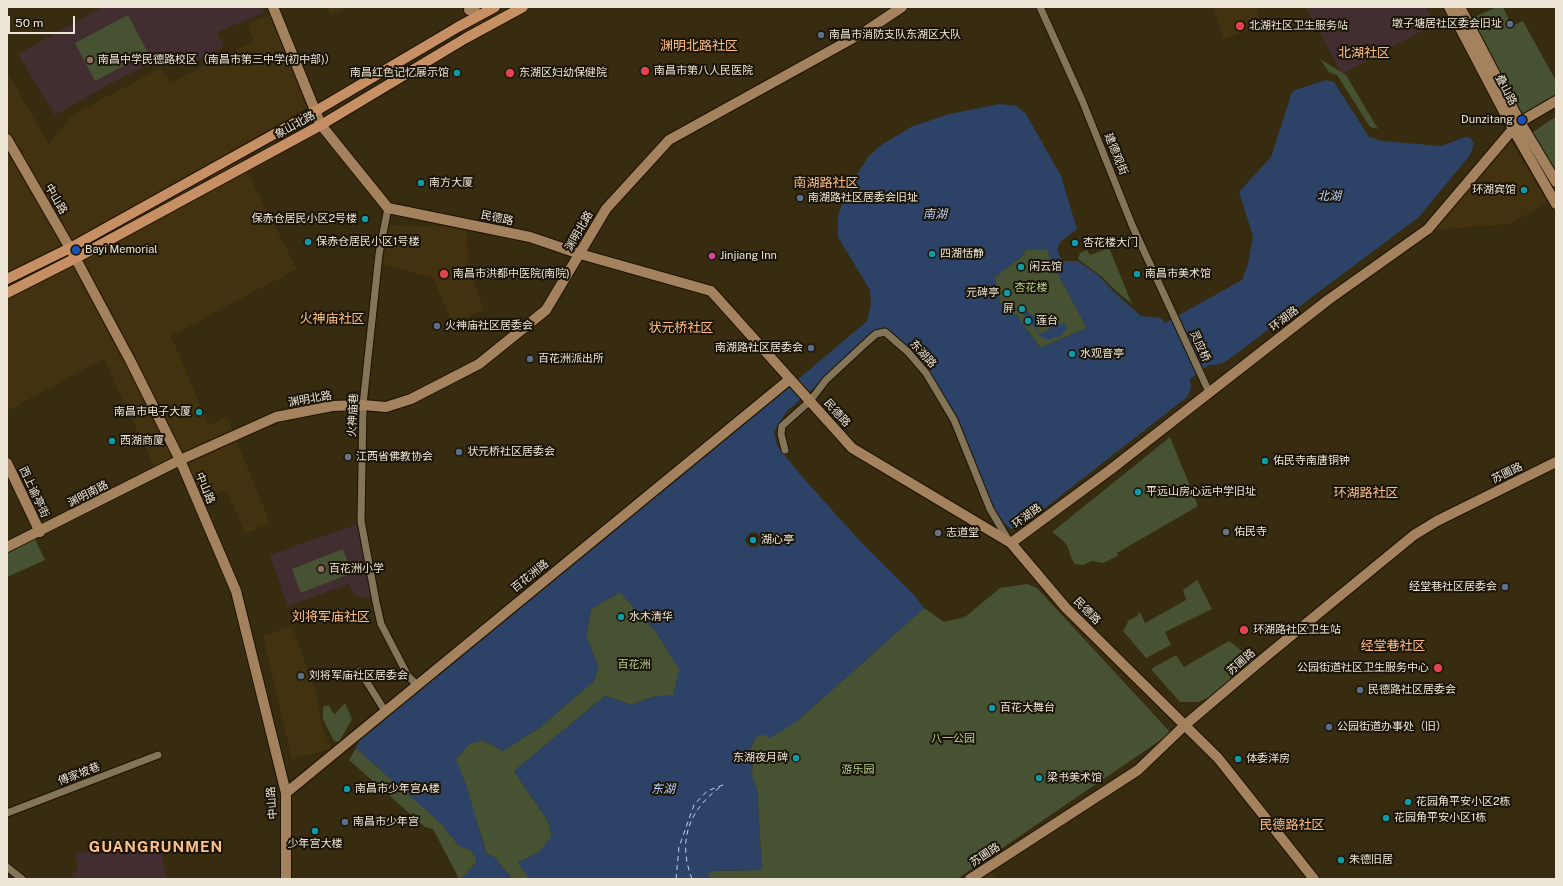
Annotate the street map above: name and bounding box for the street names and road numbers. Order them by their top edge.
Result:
street label: 叠山路 [1492,72,1520,108]
street label: 象山北路 [273,109,317,141]
street label: 建德观街 [1102,131,1130,177]
street label: 中山路 [42,181,70,217]
street label: 民德路 [479,208,515,228]
street label: 渊明北路 [562,209,596,253]
street label: 环湖路 [1267,304,1301,334]
street label: 灵应桥 [1187,328,1213,364]
street label: 东湖路 [907,337,939,371]
street label: 渊明北路 [287,389,333,409]
street label: 火神庙巷 [345,393,361,437]
street label: 民德路 [821,396,853,430]
street label: 苏圃路 [1489,460,1525,486]
street label: 西上谕亭街 [16,464,52,520]
street label: 中山路 [192,470,218,506]
street label: 渊明南路 [65,478,111,510]
street label: 环湖路 [1010,501,1044,531]
street label: 百花洲路 [509,557,551,595]
street label: 民德路 [1071,595,1103,627]
street label: 苏圃路 [1224,646,1258,678]
street label: 傅家坡巷 [56,760,102,788]
street label: 中山路 [264,786,280,820]
street label: 苏圃路 [968,840,1002,870]

